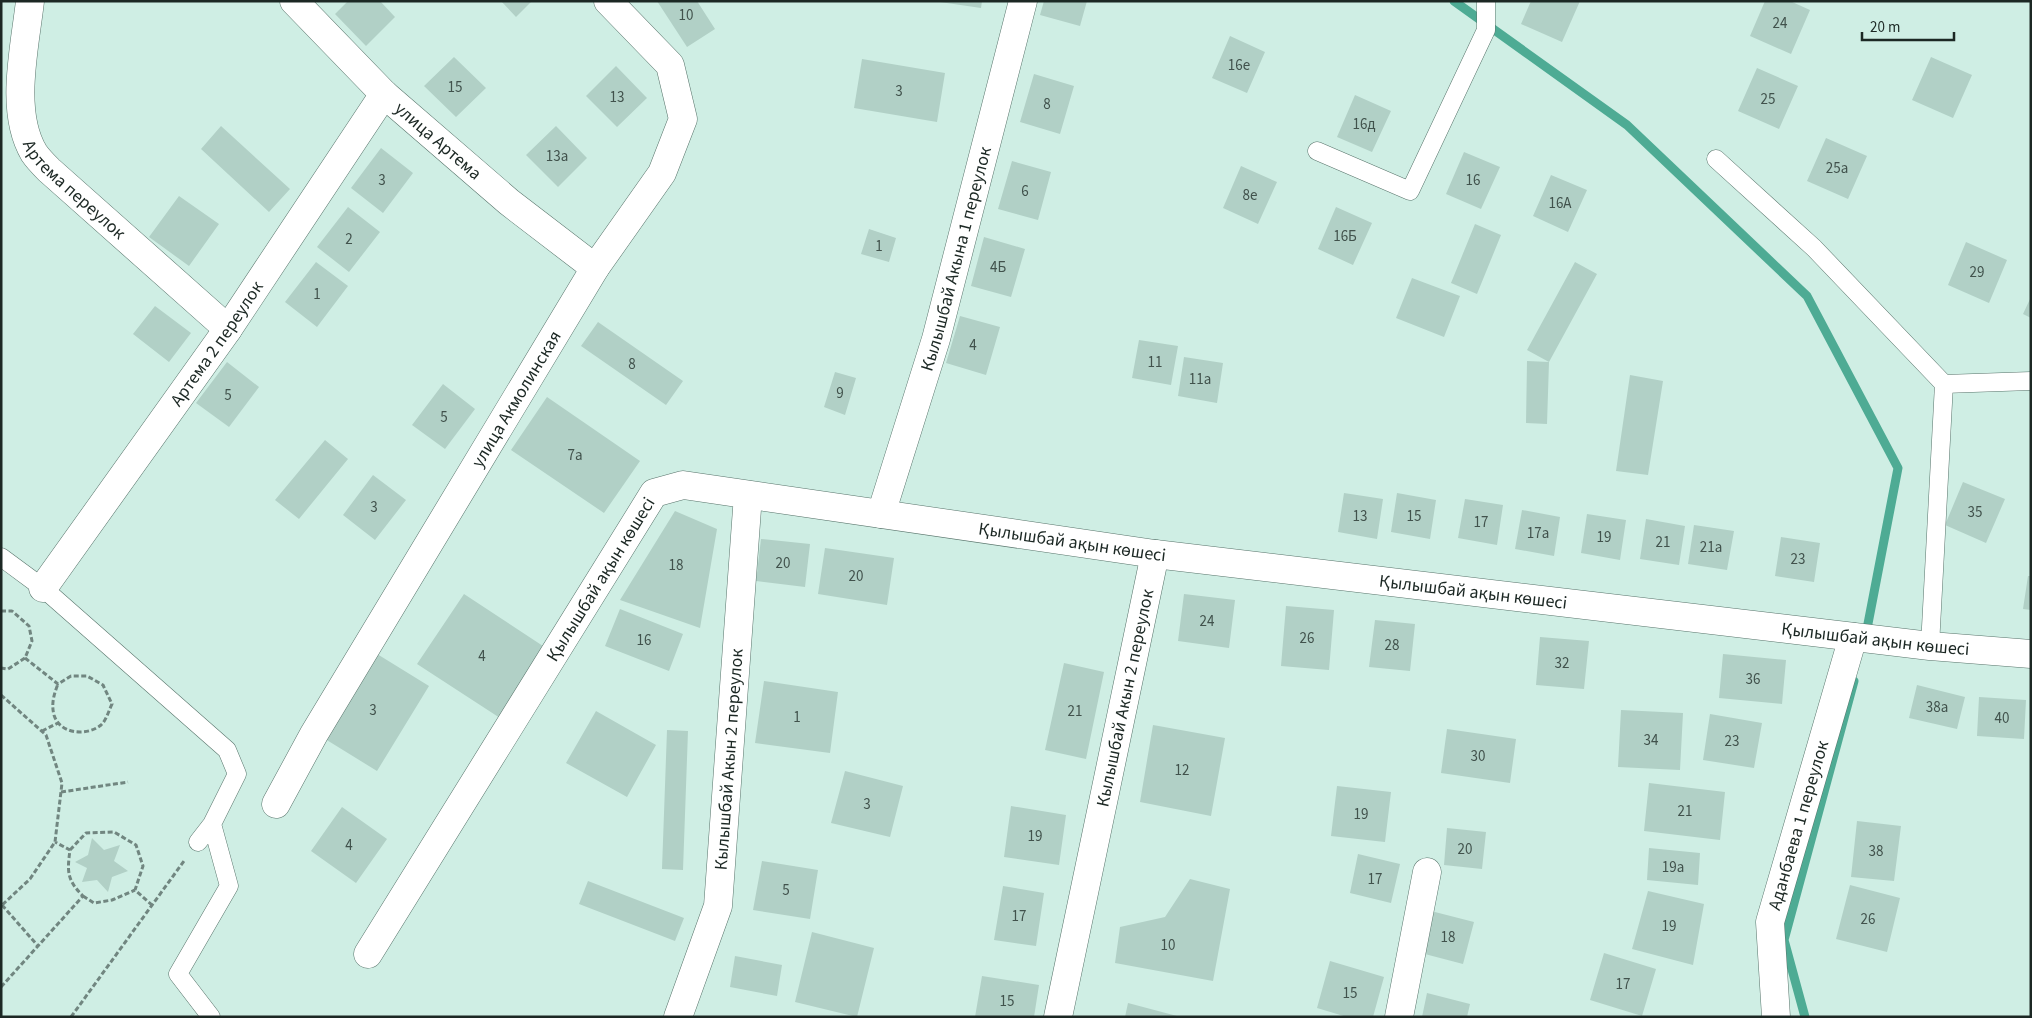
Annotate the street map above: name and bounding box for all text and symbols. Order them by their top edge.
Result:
house number: 10 [679,5,693,26]
scale bar [1862,10,1954,42]
house number: 24 [1773,13,1788,34]
text: 20 m [1870,17,1900,38]
house number: 16е [1228,55,1250,76]
house number: 15 [448,77,462,98]
house number: 3 [895,81,903,102]
house number: 13 [610,87,624,108]
house number: 25 [1761,89,1775,110]
house number: 8 [1043,94,1051,115]
street label: улица Артема [389,96,487,185]
house number: 16д [1353,114,1375,135]
street label: Артема переулок [17,136,131,245]
street label: Кылышбай Акына 1 переулок [914,144,997,374]
house number: 13а [546,146,568,167]
house number: 25а [1826,158,1848,179]
house number: 3 [378,170,386,191]
house number: 16 [1466,170,1480,191]
house number: 6 [1021,181,1029,202]
house number: 8е [1243,185,1257,206]
house number: 16А [1548,193,1572,214]
house number: 16Б [1333,226,1357,247]
house number: 2 [345,229,353,250]
house number: 1 [875,236,883,257]
house number: 4Б [990,257,1006,278]
house number: 29 [1970,262,1984,283]
street label: Артема 2 переулок [164,276,269,411]
house number: 1 [313,284,321,305]
street label: улица Акмолинская [465,326,567,472]
house number: 4 [969,335,977,356]
house number: 11 [1148,352,1162,373]
house number: 8 [628,354,636,375]
house number: 11а [1189,369,1211,390]
house number: 9 [836,383,844,404]
house number: 5 [224,385,232,406]
house number: 5 [440,407,448,428]
house number: 7а [567,445,583,466]
street label: Қылышбай ақын көшесі [540,492,661,666]
house number: 3 [370,497,378,518]
house number: 35 [1968,502,1982,523]
house number: 13 [1353,506,1367,527]
house number: 15 [1407,506,1421,527]
house number: 17 [1474,512,1488,533]
street label: Қылышбай ақын көшесі [977,516,1167,568]
house number: 17а [1527,523,1549,544]
house number: 19 [1597,527,1611,548]
house number: 21 [1656,532,1670,553]
house number: 21а [1700,537,1722,558]
house number: 23 [1791,549,1805,570]
house number: 20 [776,553,790,574]
house number: 18 [669,555,683,576]
house number: 20 [849,566,863,587]
street label: Қылышбай ақын көшесі [1378,568,1569,615]
street label: Кылышбай Акын 2 переулок [1090,587,1160,809]
house number: 24 [1200,611,1215,632]
street label: Қылышбай ақын көшесі [1780,616,1970,662]
house number: 26 [1300,628,1314,649]
house number: 16 [637,630,651,651]
house number: 28 [1385,635,1399,656]
house number: 4 [478,646,486,667]
street label: Кылышбай Акын 2 переулок [708,648,749,871]
house number: 32 [1555,653,1569,674]
house number: 36 [1746,669,1760,690]
house number: 38а [1926,697,1948,718]
house number: 3 [369,700,377,721]
house number: 21 [1068,701,1082,722]
house number: 1 [793,707,801,728]
house number: 40 [1995,708,2009,729]
house number: 34 [1644,730,1659,751]
house number: 23 [1725,731,1739,752]
street label: Аданбаева 1 переулок [1762,737,1835,913]
house number: 30 [1471,746,1485,767]
house number: 12 [1175,760,1189,781]
house number: 3 [863,794,871,815]
house number: 21 [1678,801,1692,822]
house number: 19 [1354,804,1368,825]
house number: 19 [1028,826,1042,847]
house number: 4 [345,835,353,856]
house number: 20 [1458,839,1472,860]
house number: 38 [1869,841,1883,862]
house number: 19a [1662,857,1684,878]
house number: 17 [1368,869,1382,890]
house number: 5 [782,880,790,901]
house number: 17 [1012,906,1026,927]
house number: 26 [1861,909,1875,930]
house number: 19 [1662,916,1676,937]
house number: 18 [1441,927,1455,948]
house number: 10 [1161,935,1175,956]
house number: 17 [1616,974,1630,995]
house number: 15 [1343,983,1357,1004]
house number: 15 [1000,991,1014,1012]

